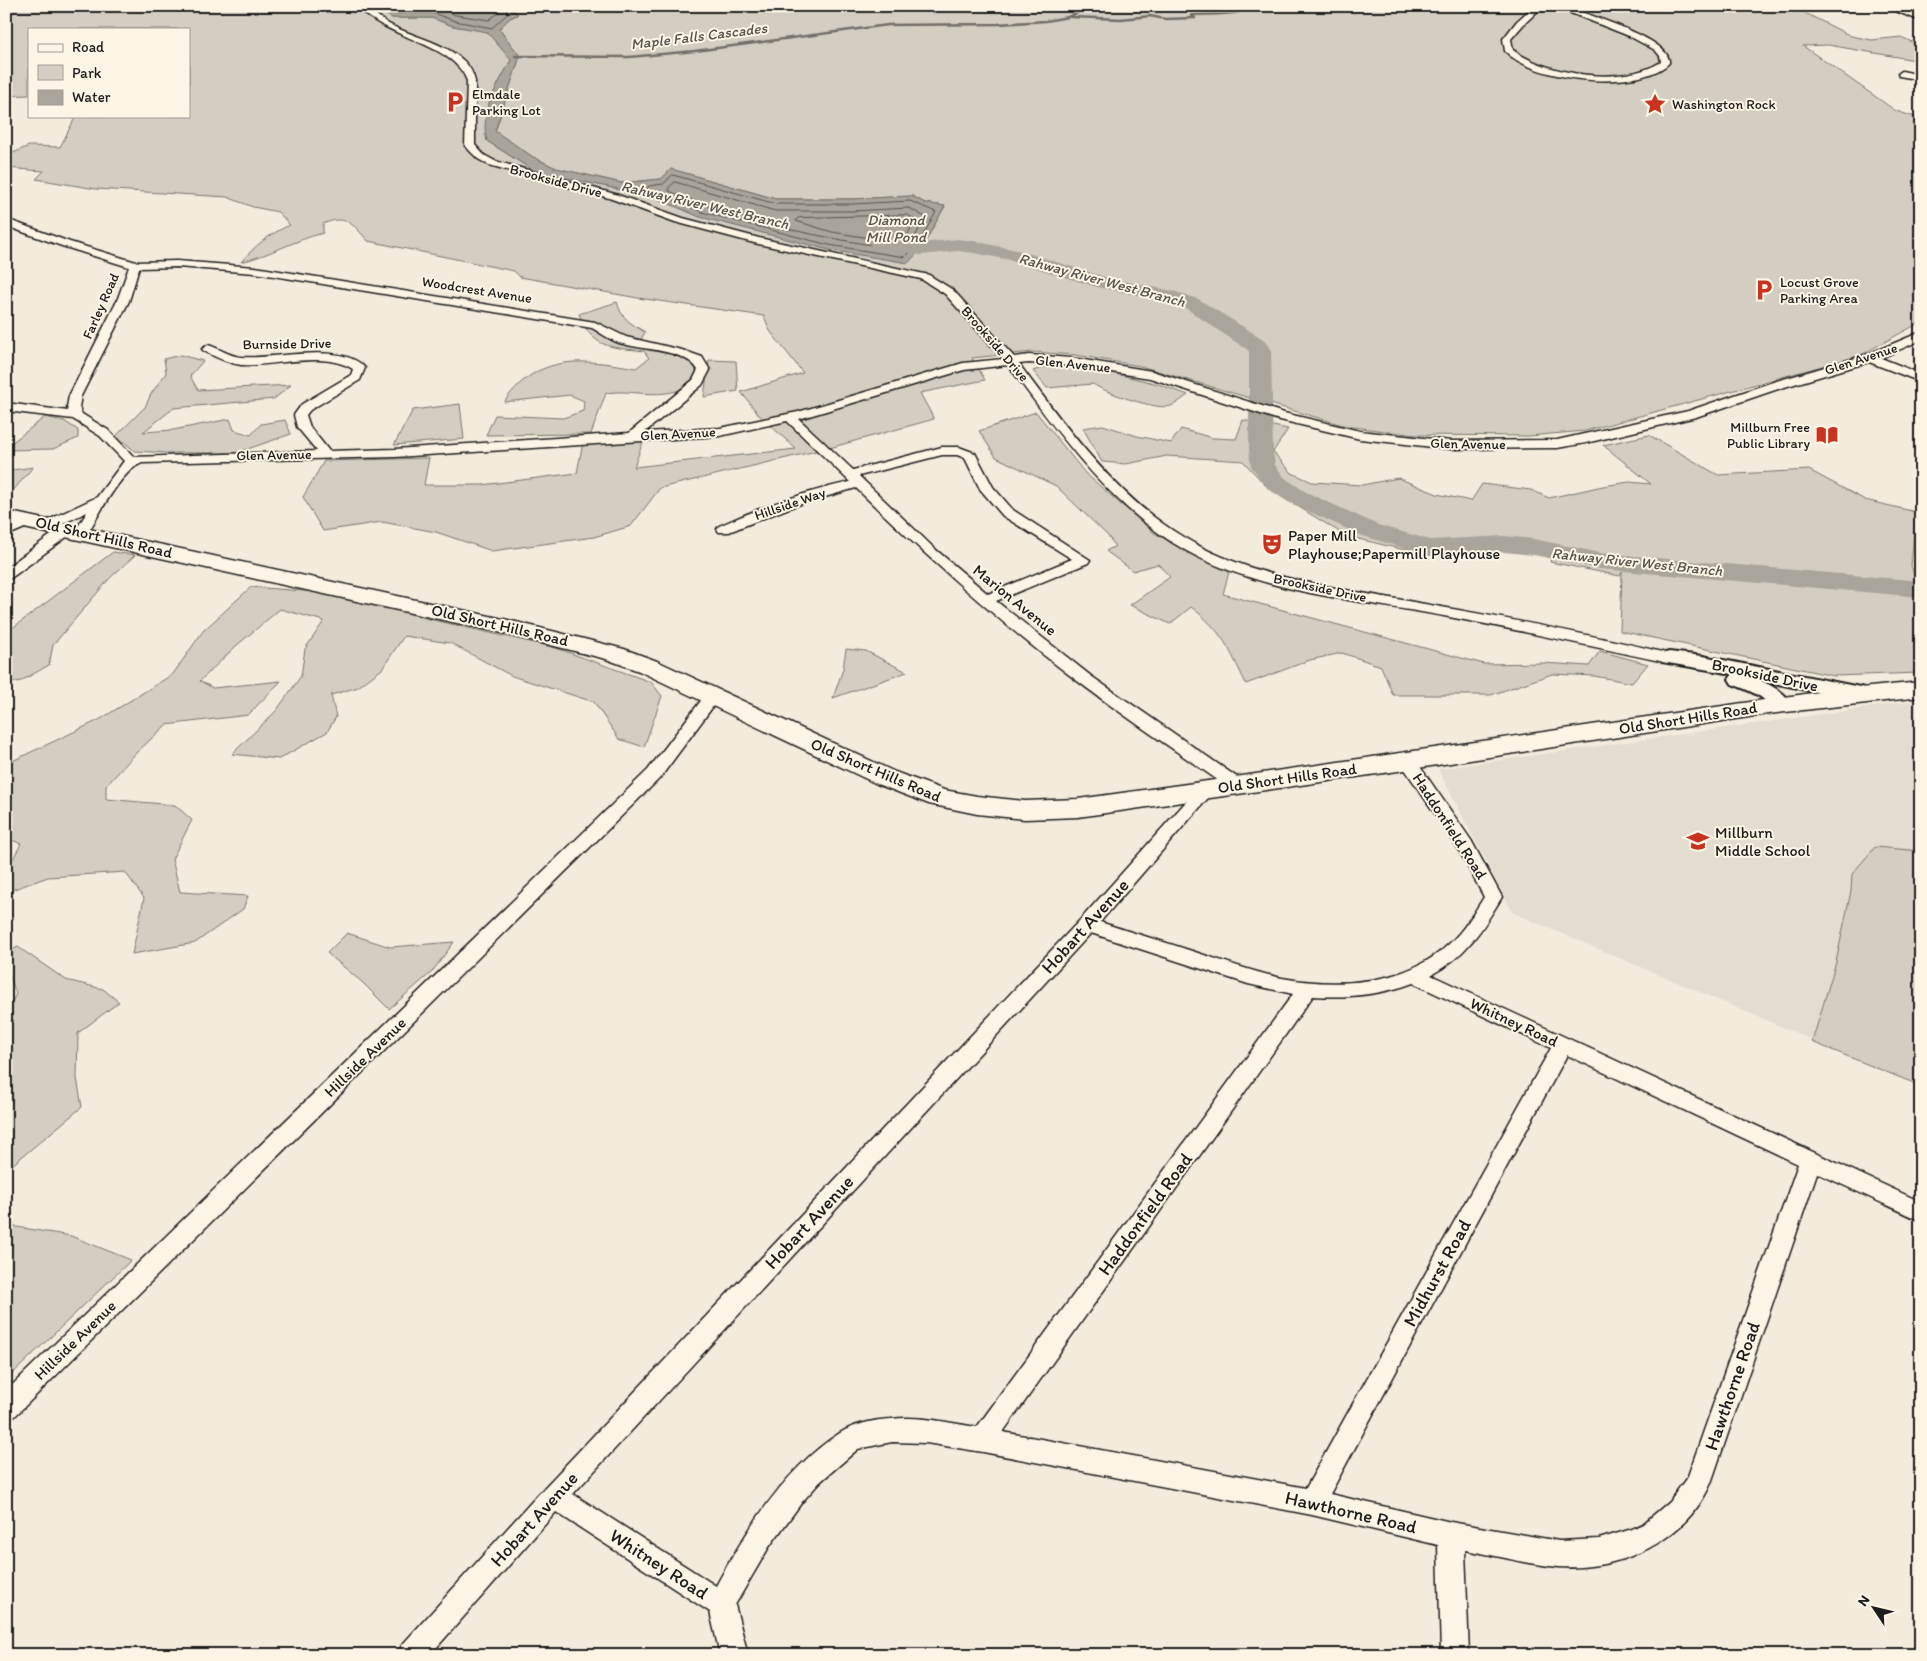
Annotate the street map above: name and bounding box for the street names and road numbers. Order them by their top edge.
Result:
street label: Brookside Drive [508,161,604,202]
street label: Farley Road [79,270,123,342]
street label: Woodcrest Avenue [421,273,534,307]
street label: Brookside Drive [958,303,1033,386]
street label: Burnside Drive [243,335,332,353]
street label: Glen Avenue [1823,339,1900,379]
street label: Glen Avenue [1035,352,1112,376]
street label: Glen Avenue [640,424,716,444]
street label: Glen Avenue [1430,435,1506,453]
street label: Glen Avenue [236,446,312,464]
street label: Hillside Way [752,484,828,524]
street label: Old Short Hills Road [34,512,175,562]
street label: Marion Avenue [969,560,1061,640]
street label: Brookside Drive [1272,570,1368,606]
street label: Old Short Hills Road [430,600,571,650]
street label: Brookside Drive [1710,654,1820,696]
street label: Old Short Hills Road [1617,698,1759,738]
street label: Old Short Hills Road [808,734,944,806]
street label: Old Short Hills Road [1216,759,1358,797]
street label: Haddonfield Road [1409,769,1492,883]
street label: Hobart Avenue [1036,874,1134,978]
street label: Whitney Road [1467,993,1561,1051]
street label: Hillside Avenue [320,1013,410,1101]
street label: Haddonfield Road [1093,1148,1198,1280]
street label: Hobart Avenue [760,1170,858,1274]
street label: Midhurst Road [1398,1215,1476,1331]
street label: Hillside Avenue [30,1296,120,1384]
street label: Hawthorne Road [1699,1318,1765,1453]
street label: Hobart Avenue [485,1467,583,1571]
street label: Hawthorne Road [1283,1486,1420,1539]
street label: Whitney Road [606,1524,712,1604]

